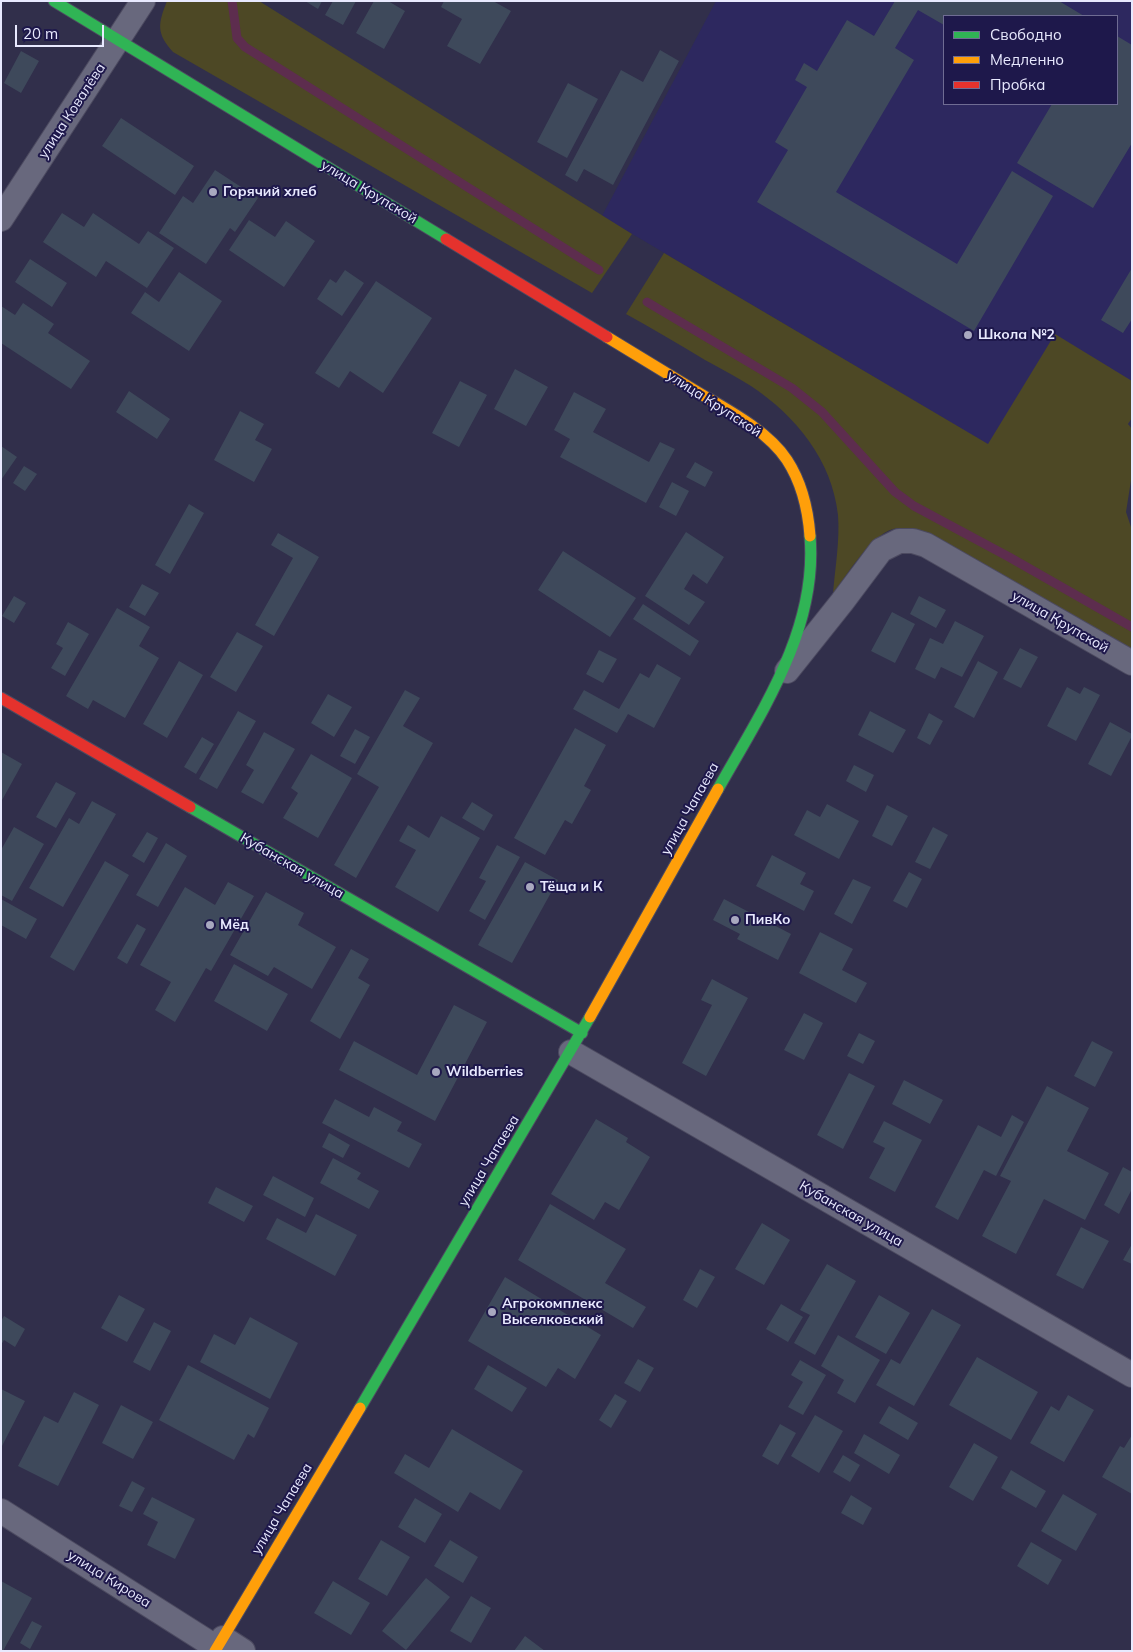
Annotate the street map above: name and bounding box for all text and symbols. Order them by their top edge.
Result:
scale bar [18,15,106,47]
legend [943,15,1118,105]
text: 20 m [23,24,58,43]
text: Свободно [990,25,1062,44]
text: Медленно [990,50,1064,69]
street label: улица Ковалёва [35,60,109,162]
text: Пробка [990,75,1045,94]
street label: улица Крупской [318,157,420,227]
place label: Горячий хлеб [223,184,317,200]
marker: Горячий хлеб [207,186,219,198]
place label: Школа №2 [978,327,1055,343]
marker: Школа №2 [962,329,974,341]
street label: улица Крупской [664,367,764,441]
street label: улица Крупской [1009,587,1111,657]
street label: улица Чапаева [658,760,722,858]
street label: Кубанская улица [237,830,347,902]
place label: Тёща и К [540,879,603,895]
marker: Тёща и К [524,881,536,893]
place label: ПивКо [745,912,791,928]
marker: ПивКо [729,914,741,926]
place label: Мёд [220,917,249,933]
marker: Мёд [204,919,216,931]
place label: Wildberries [446,1064,523,1080]
marker: Wildberries [430,1066,442,1078]
street label: улица Чапаева [455,1112,523,1210]
street label: Кубанская улица [796,1178,906,1250]
place label: Агрокомплекс Выселковский [502,1296,603,1328]
marker: Агрокомплекс Выселковский [486,1306,498,1318]
street label: улица Чапаева [248,1460,316,1558]
street label: улица Кирова [64,1547,154,1611]

